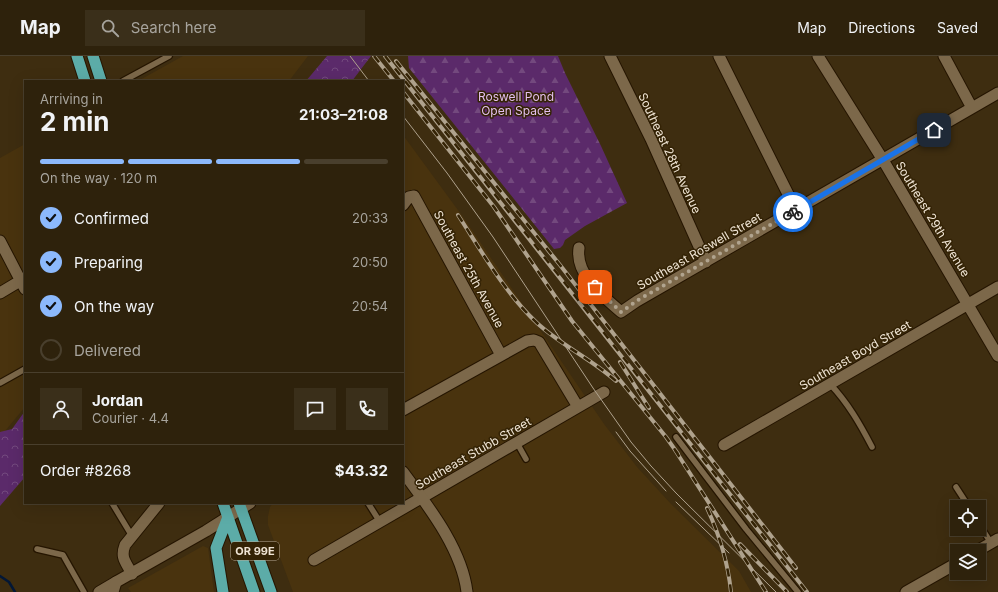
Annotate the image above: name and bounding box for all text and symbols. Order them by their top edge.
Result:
search box [85,10,365,46]
text: Map [20,16,61,39]
icon: search [99,17,121,39]
text: Search here [131,18,216,37]
text: Map [797,19,826,36]
text: Directions [848,19,915,36]
text: Saved [937,19,978,36]
park label: Roswell Pond Open Space [478,89,554,118]
street label: Southeast 28th Avenue [635,90,705,216]
text: Arriving in [40,91,103,107]
text: 21:03–21:08 [299,105,388,124]
text: 2 min [40,106,110,137]
pin [917,113,951,147]
icon: home [923,119,945,141]
street label: Southeast 29th Avenue [893,159,973,279]
text: On the way · 120 m [40,170,157,186]
courier [773,192,813,232]
icon: bike [782,201,804,223]
icon: check [40,207,62,229]
street label: Southeast 25th Avenue [431,208,507,330]
text: Confirmed [74,209,149,228]
street label: Southeast Roswell Street [634,209,764,293]
text: 20:33 [352,210,388,226]
icon: check [40,251,62,273]
text: Preparing [74,253,143,272]
text: 20:50 [352,254,388,270]
pin [578,270,612,304]
icon: bag [584,276,606,298]
icon: check [40,295,62,317]
text: On the way [74,297,154,316]
text: 20:54 [352,298,388,314]
street label: Southeast Boyd Street [797,317,914,393]
text: Delivered [74,341,141,360]
button: person [40,388,82,430]
button: chat [294,388,336,430]
button: phone [346,388,388,430]
text: Jordan [92,391,143,410]
text: Courier · 4.4 [92,410,169,426]
street label: Southeast Stubb Street [412,414,534,492]
text: Order #8268 [40,461,131,480]
text: $43.32 [335,461,388,480]
map controls [950,500,986,580]
button: locate [950,500,986,536]
road number: OR 99E [231,542,279,560]
button: layers [950,544,986,580]

